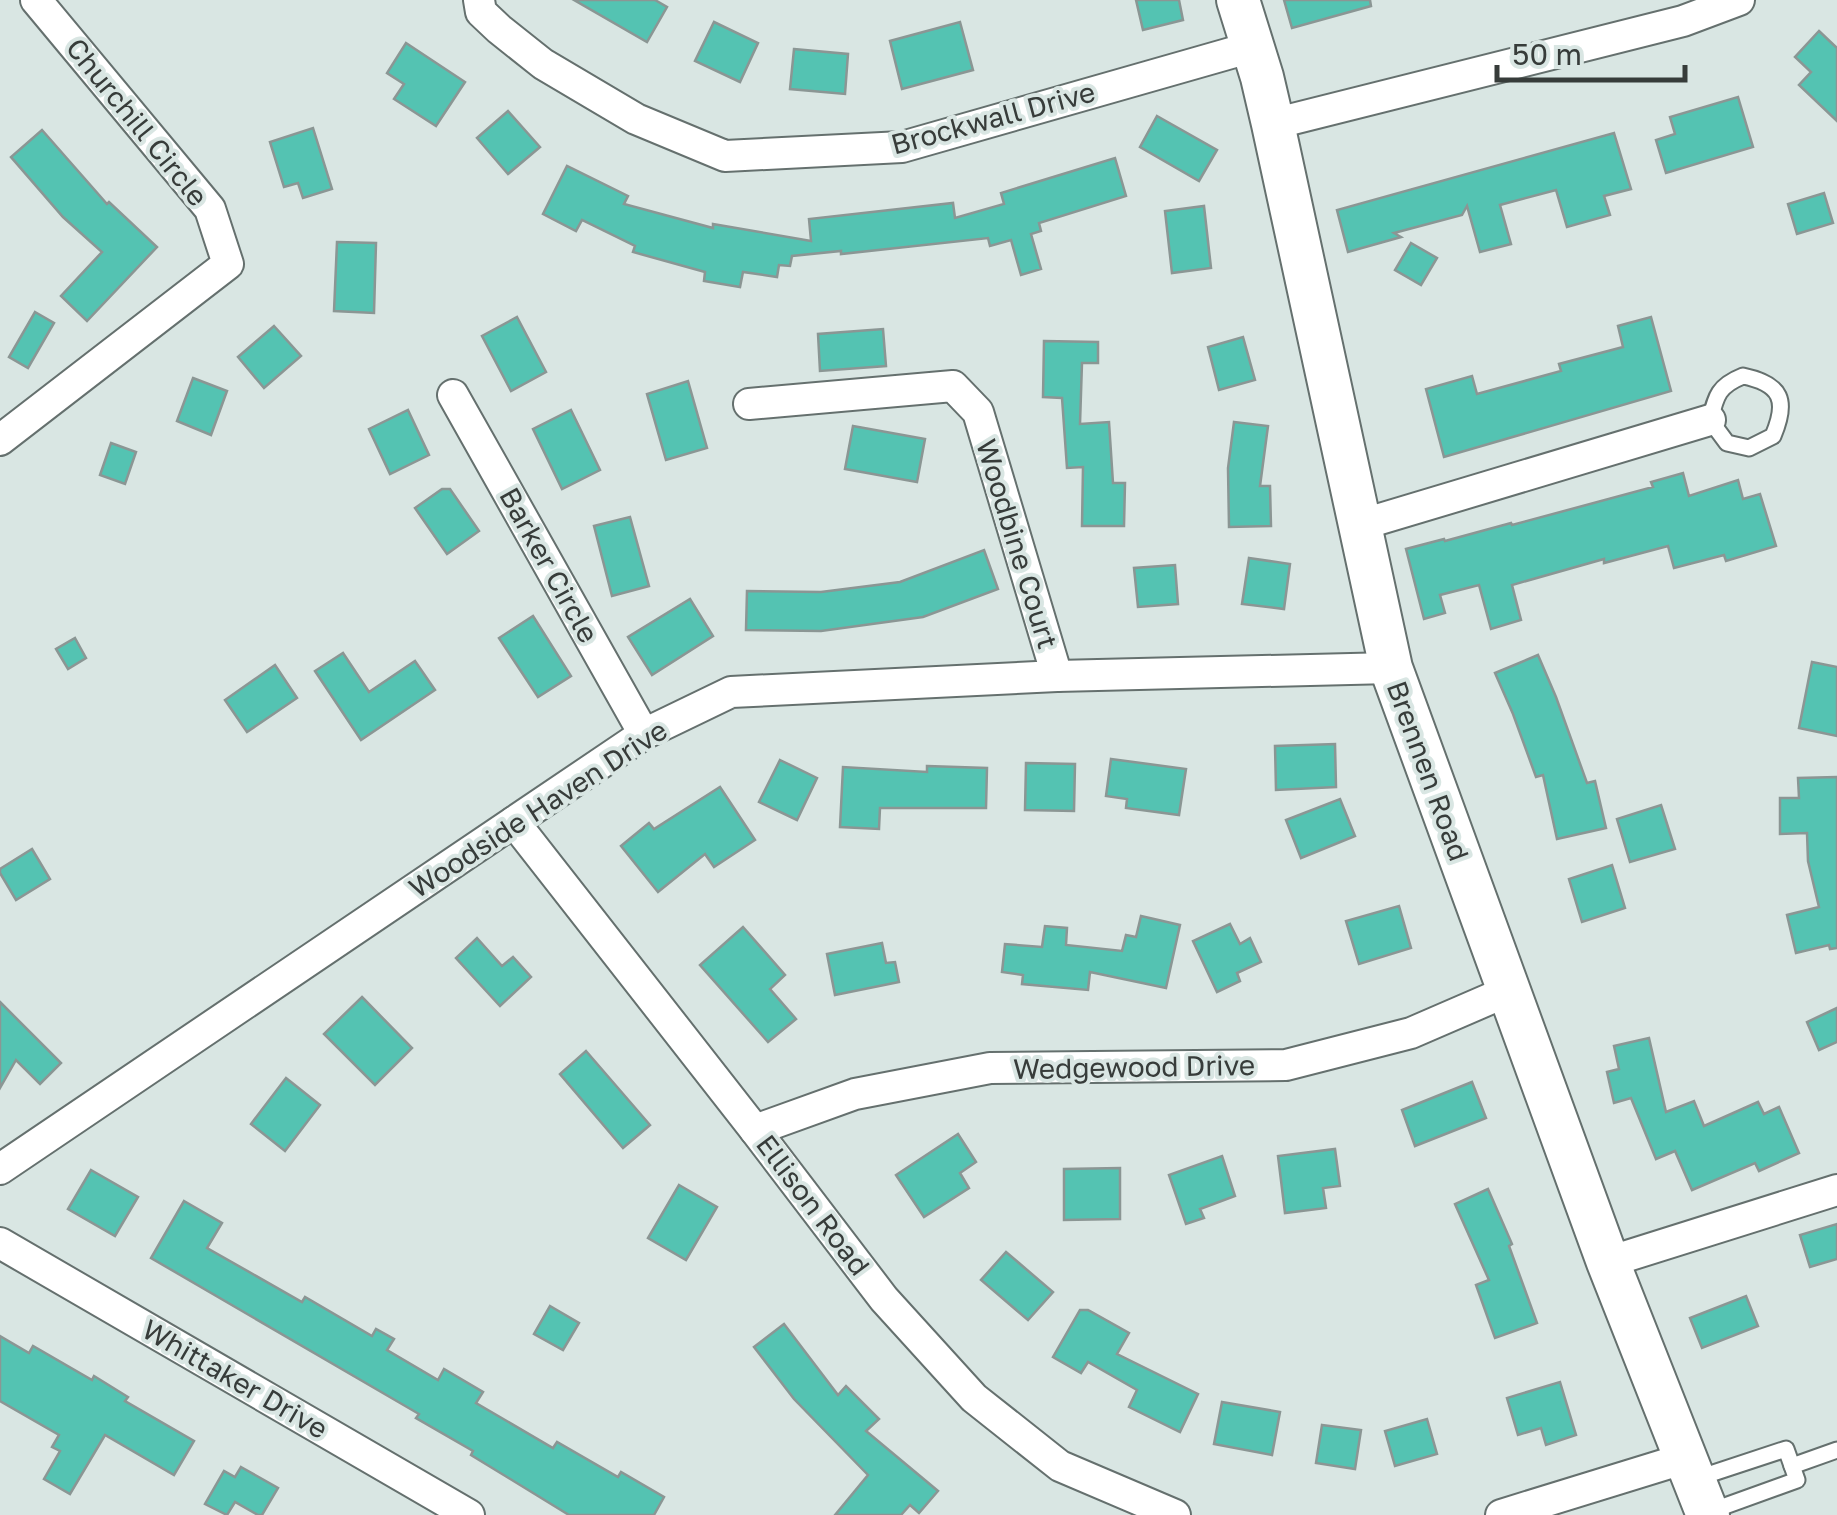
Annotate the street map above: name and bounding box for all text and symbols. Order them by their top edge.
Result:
scale bar [1497,20,1684,82]
street label: Churchill Circle [60,31,215,212]
text: 50 m [1512,36,1582,72]
street label: Brockwall Drive [887,74,1098,161]
street label: Woodbine Court [970,435,1065,653]
street label: Barker Circle [493,481,606,648]
street label: Brennen Road [1381,676,1476,865]
street label: Woodside Haven Drive [403,713,673,904]
street label: Wedgewood Drive [1013,1048,1255,1085]
street label: Ellison Road [750,1128,877,1281]
street label: Whittaker Drive [137,1312,334,1445]

